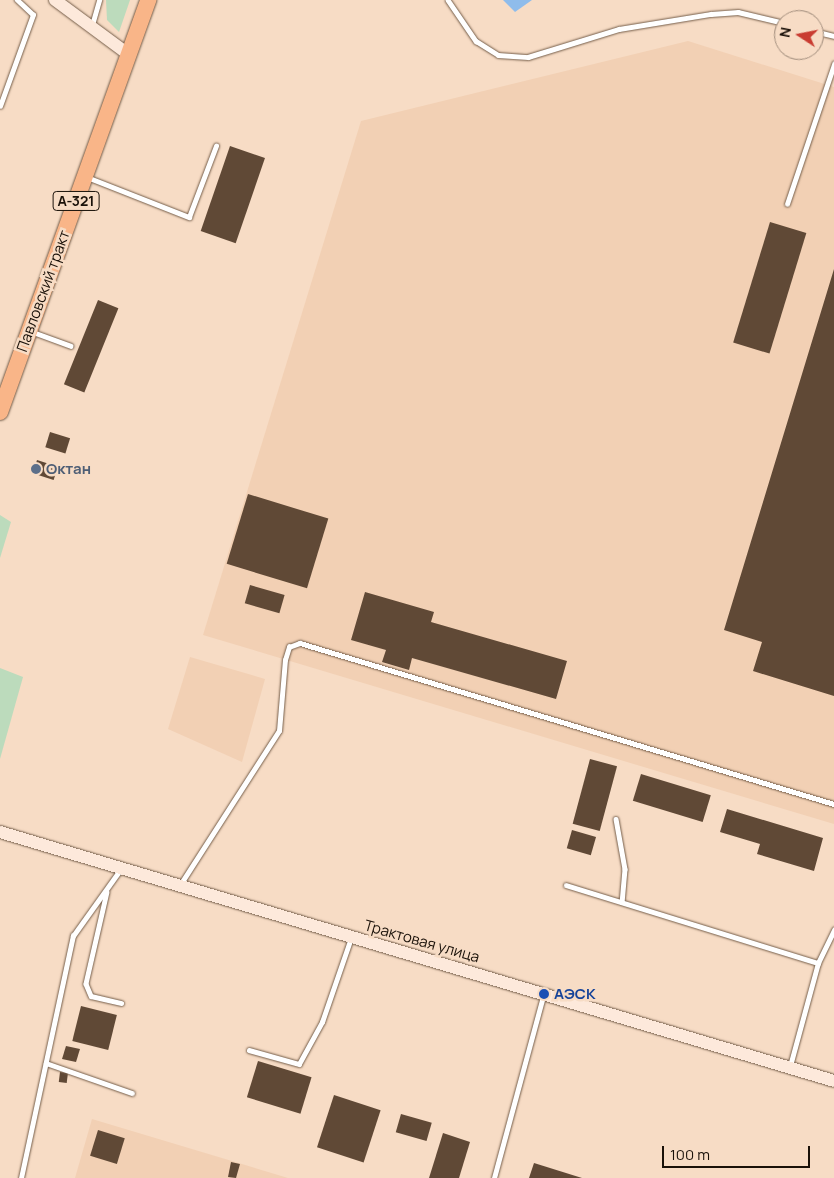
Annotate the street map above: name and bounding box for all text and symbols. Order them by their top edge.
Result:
north arrow [774,10,824,60]
text: N [774,25,795,39]
road number: А-321 [52,190,100,212]
street label: Павловский тракт [13,228,73,354]
place label: Октан [46,460,91,478]
marker: Октан [30,463,42,475]
street label: Трактовая улица [362,916,482,966]
place label: АЭСК [554,985,596,1003]
marker: АЭСК [538,988,550,1000]
scale bar [664,1136,812,1168]
text: 100 m [670,1144,710,1165]

